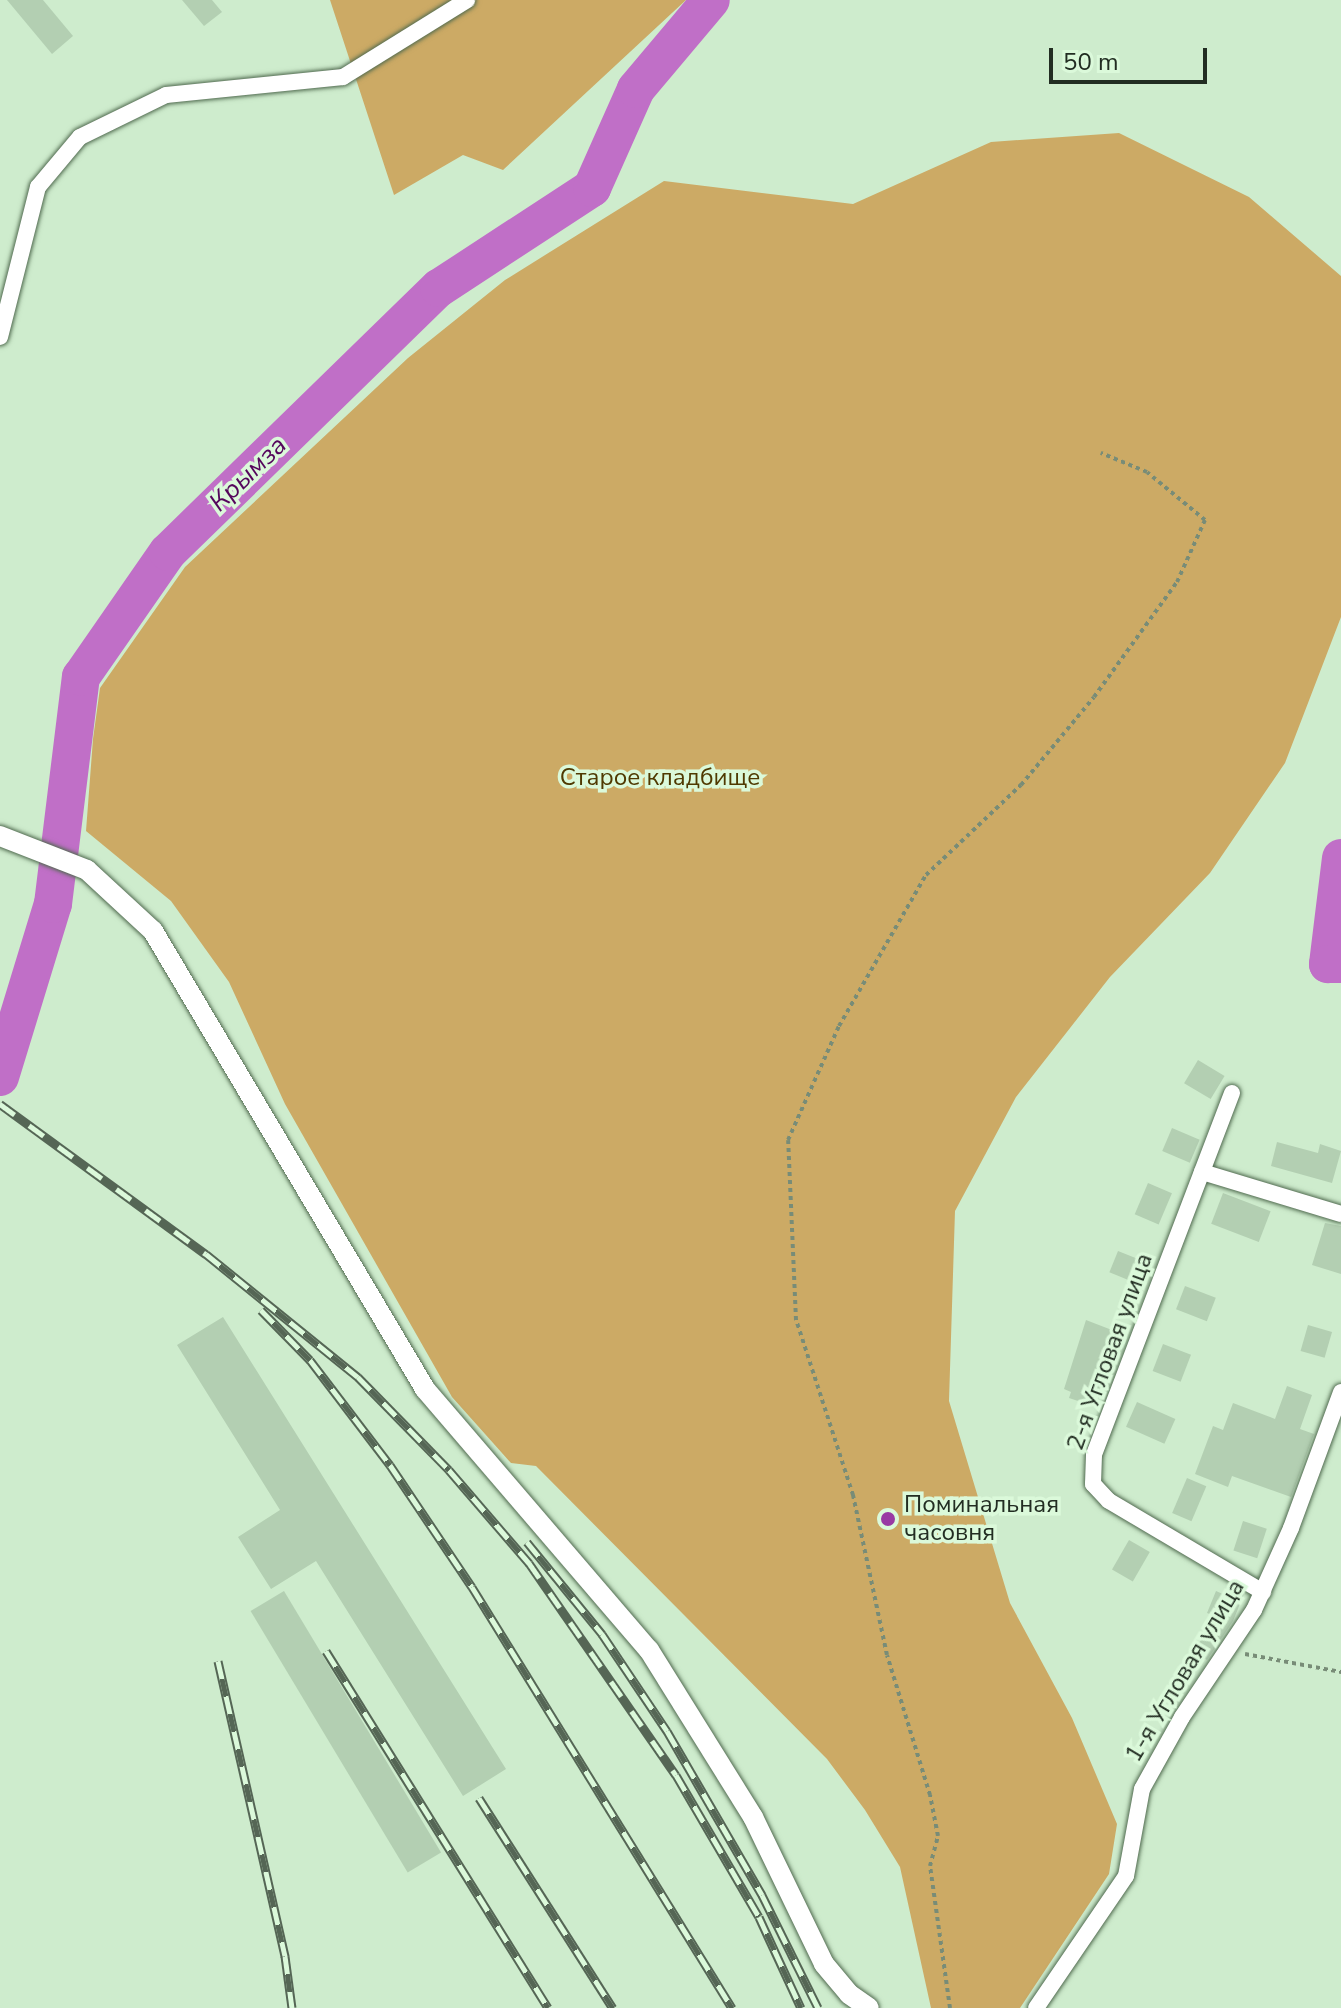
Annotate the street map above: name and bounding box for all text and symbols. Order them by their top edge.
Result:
scale bar [1053,32,1211,82]
text: 50 m [1063,46,1119,78]
water label: Крымза [203,430,293,518]
park label: Старое кладбище [560,764,760,792]
street label: 2-я Угловая улица [1061,1250,1159,1454]
place label: Поминальная часовня [904,1491,1059,1547]
marker: Поминальная часовня [879,1510,897,1528]
street label: 1-я Угловая улица [1119,1575,1251,1767]

